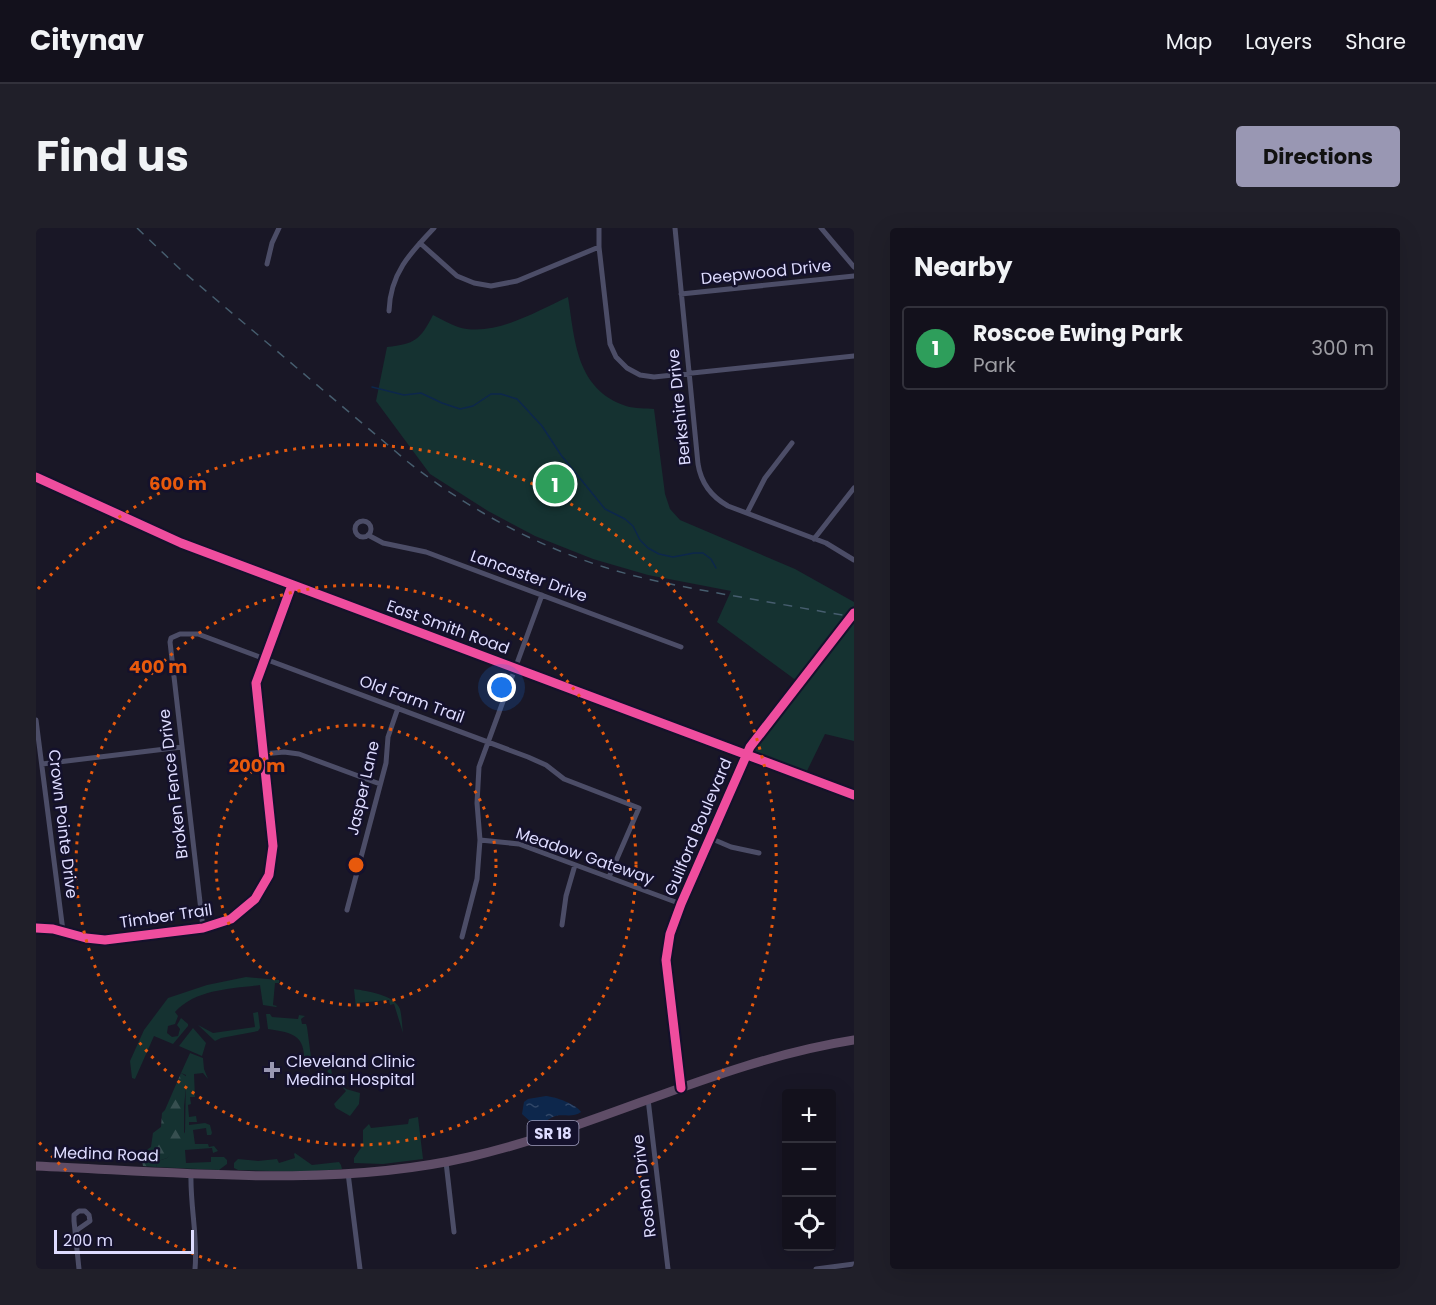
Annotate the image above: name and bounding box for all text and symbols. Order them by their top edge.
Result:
text: Citynav [30,21,144,60]
text: Map [1166,27,1212,56]
text: Layers [1245,27,1312,56]
text: Share [1345,27,1406,56]
button: Directions [1236,126,1400,187]
text: Find us [36,127,189,186]
text: Nearby [914,249,1012,285]
street label: Deepwood Drive [700,254,832,290]
text: Roscoe Ewing Park [973,318,1183,349]
text: 1 [932,334,939,362]
text: 300 m [1311,334,1374,362]
street label: Berkshire Drive [661,348,697,466]
text: Park [973,351,1016,379]
pin: 1 [536,462,574,506]
text: 600 m [149,471,207,496]
street label: Lancaster Drive [467,544,591,608]
street label: East Smith Road [383,594,513,660]
text: 400 m [129,654,187,679]
street label: Old Farm Trail [356,669,468,729]
your location [487,673,516,702]
street label: Broken Fence Drive [152,708,194,860]
street label: Jasper Lane [341,738,385,838]
street label: Crown Pointe Drive [42,748,84,900]
text: 200 m [229,753,285,778]
street label: Guilford Boulevard [659,754,737,900]
street label: Meadow Gateway [513,822,657,890]
centre of rings [346,855,366,875]
street label: Timber Trail [118,898,214,934]
place label: Cleveland Clinic Medina Hospital [286,1050,416,1091]
marker: Cleveland Clinic Medina Hospital [263,1061,281,1079]
map controls [782,1089,836,1251]
button: + [782,1089,836,1143]
road number: SR 18 [528,1121,578,1145]
street label: Roshon Drive [626,1133,662,1239]
street label: Medina Road [53,1141,159,1167]
button: − [782,1143,836,1197]
button: locate [782,1197,836,1251]
scale bar [54,1227,194,1254]
text: 200 m [63,1229,113,1252]

